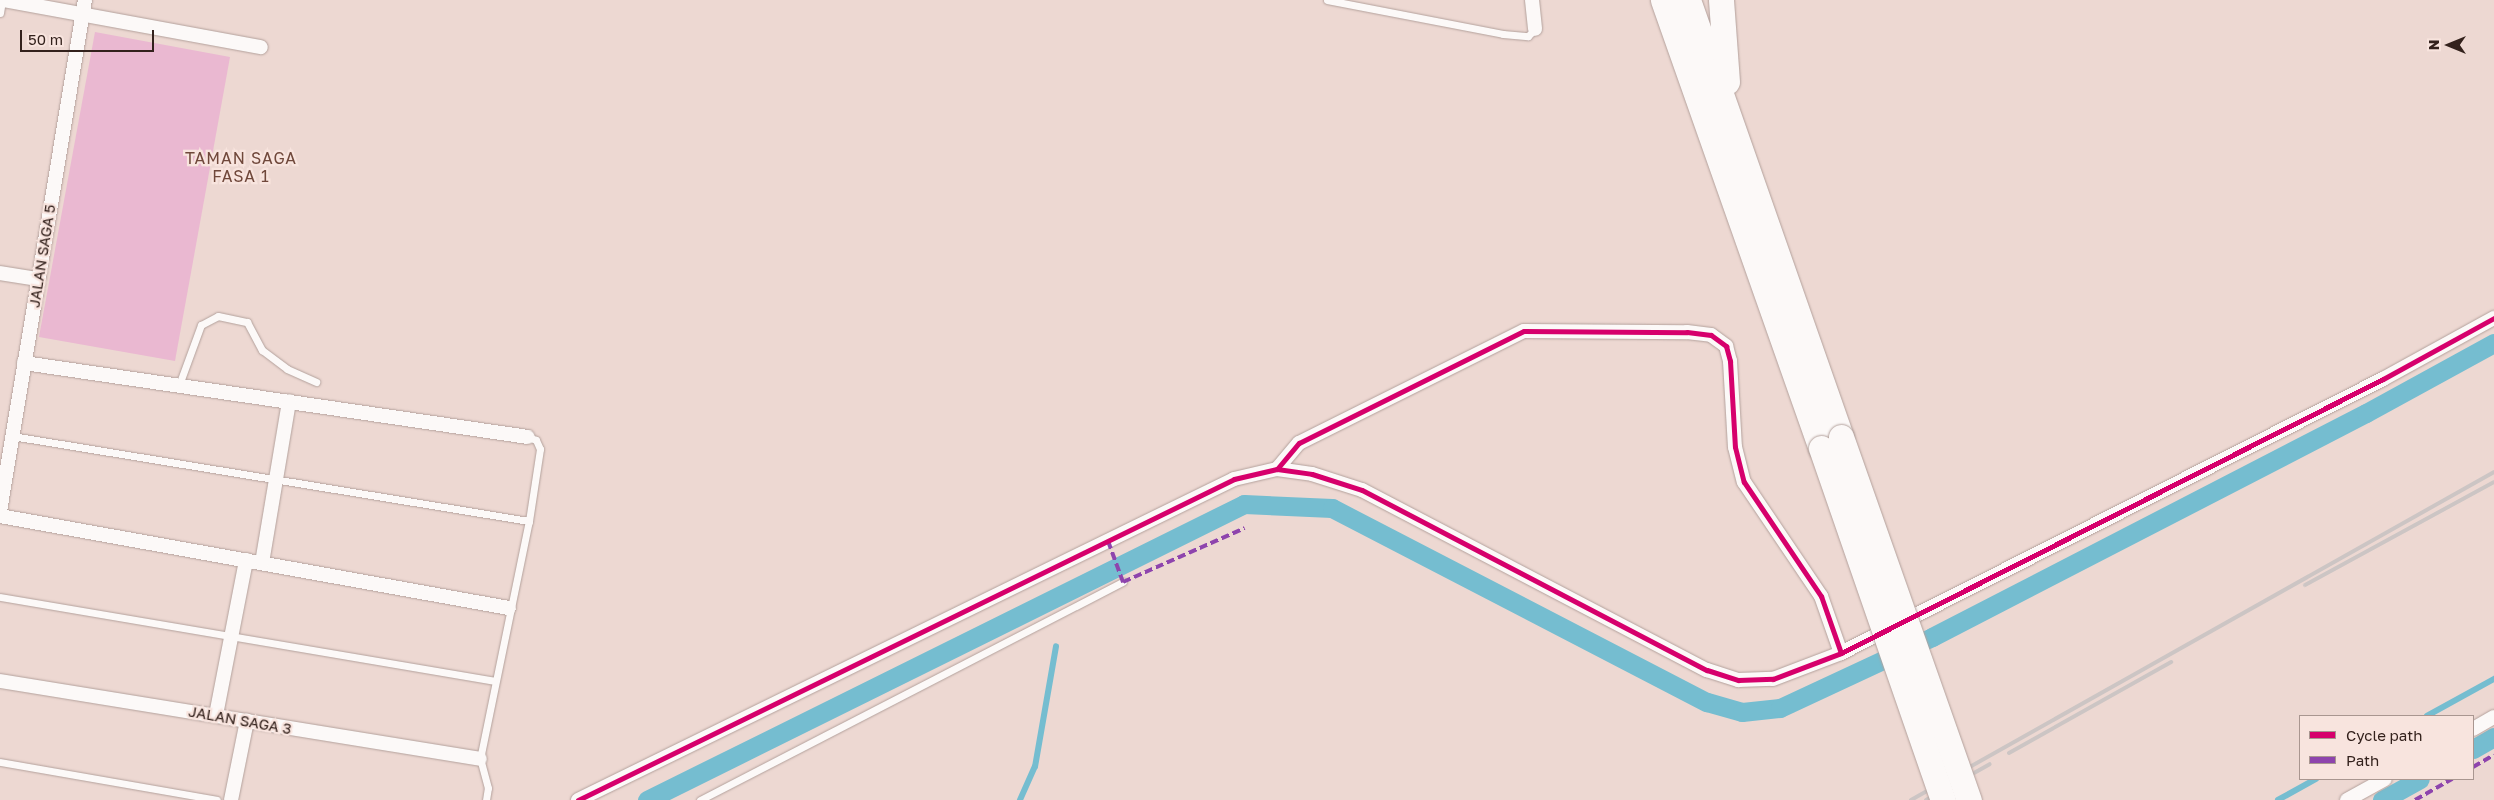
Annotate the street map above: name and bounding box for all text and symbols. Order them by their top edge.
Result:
scale bar [22,20,156,52]
north arrow [2424,20,2474,70]
text: 50 m [28,30,63,48]
text: N [2425,40,2442,50]
district label: TAMAN SAGA FASA 1 [184,148,298,186]
street label: JALAN SAGA 5 [25,203,59,309]
street label: JALAN SAGA 3 [187,702,293,738]
legend [2299,715,2474,780]
text: Cycle path [2346,726,2422,744]
text: Path [2346,751,2379,769]

